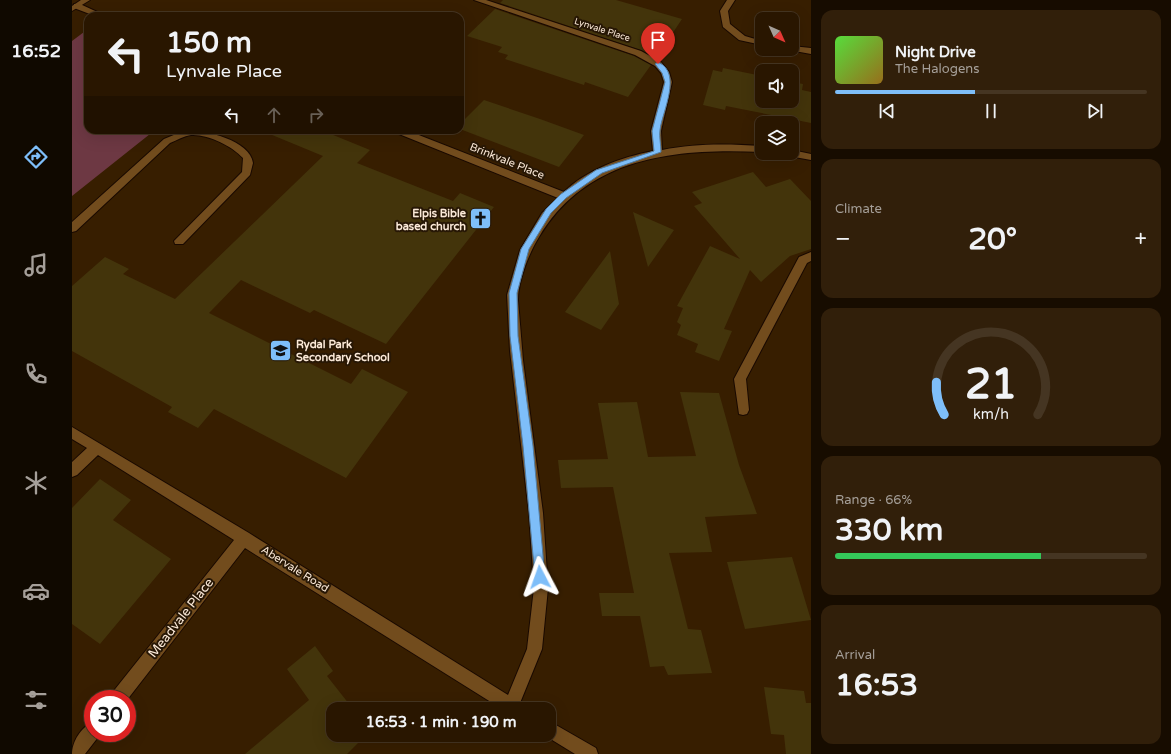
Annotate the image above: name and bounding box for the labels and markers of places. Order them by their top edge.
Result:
pin [641,23,675,64]
church icon: Elpis Bible based church [468,206,494,232]
place label: Elpis Bible based church [396,207,467,233]
school or university icon: Rydal Park Secondary School [268,337,294,363]
place label: Rydal Park Secondary School [296,338,390,365]

